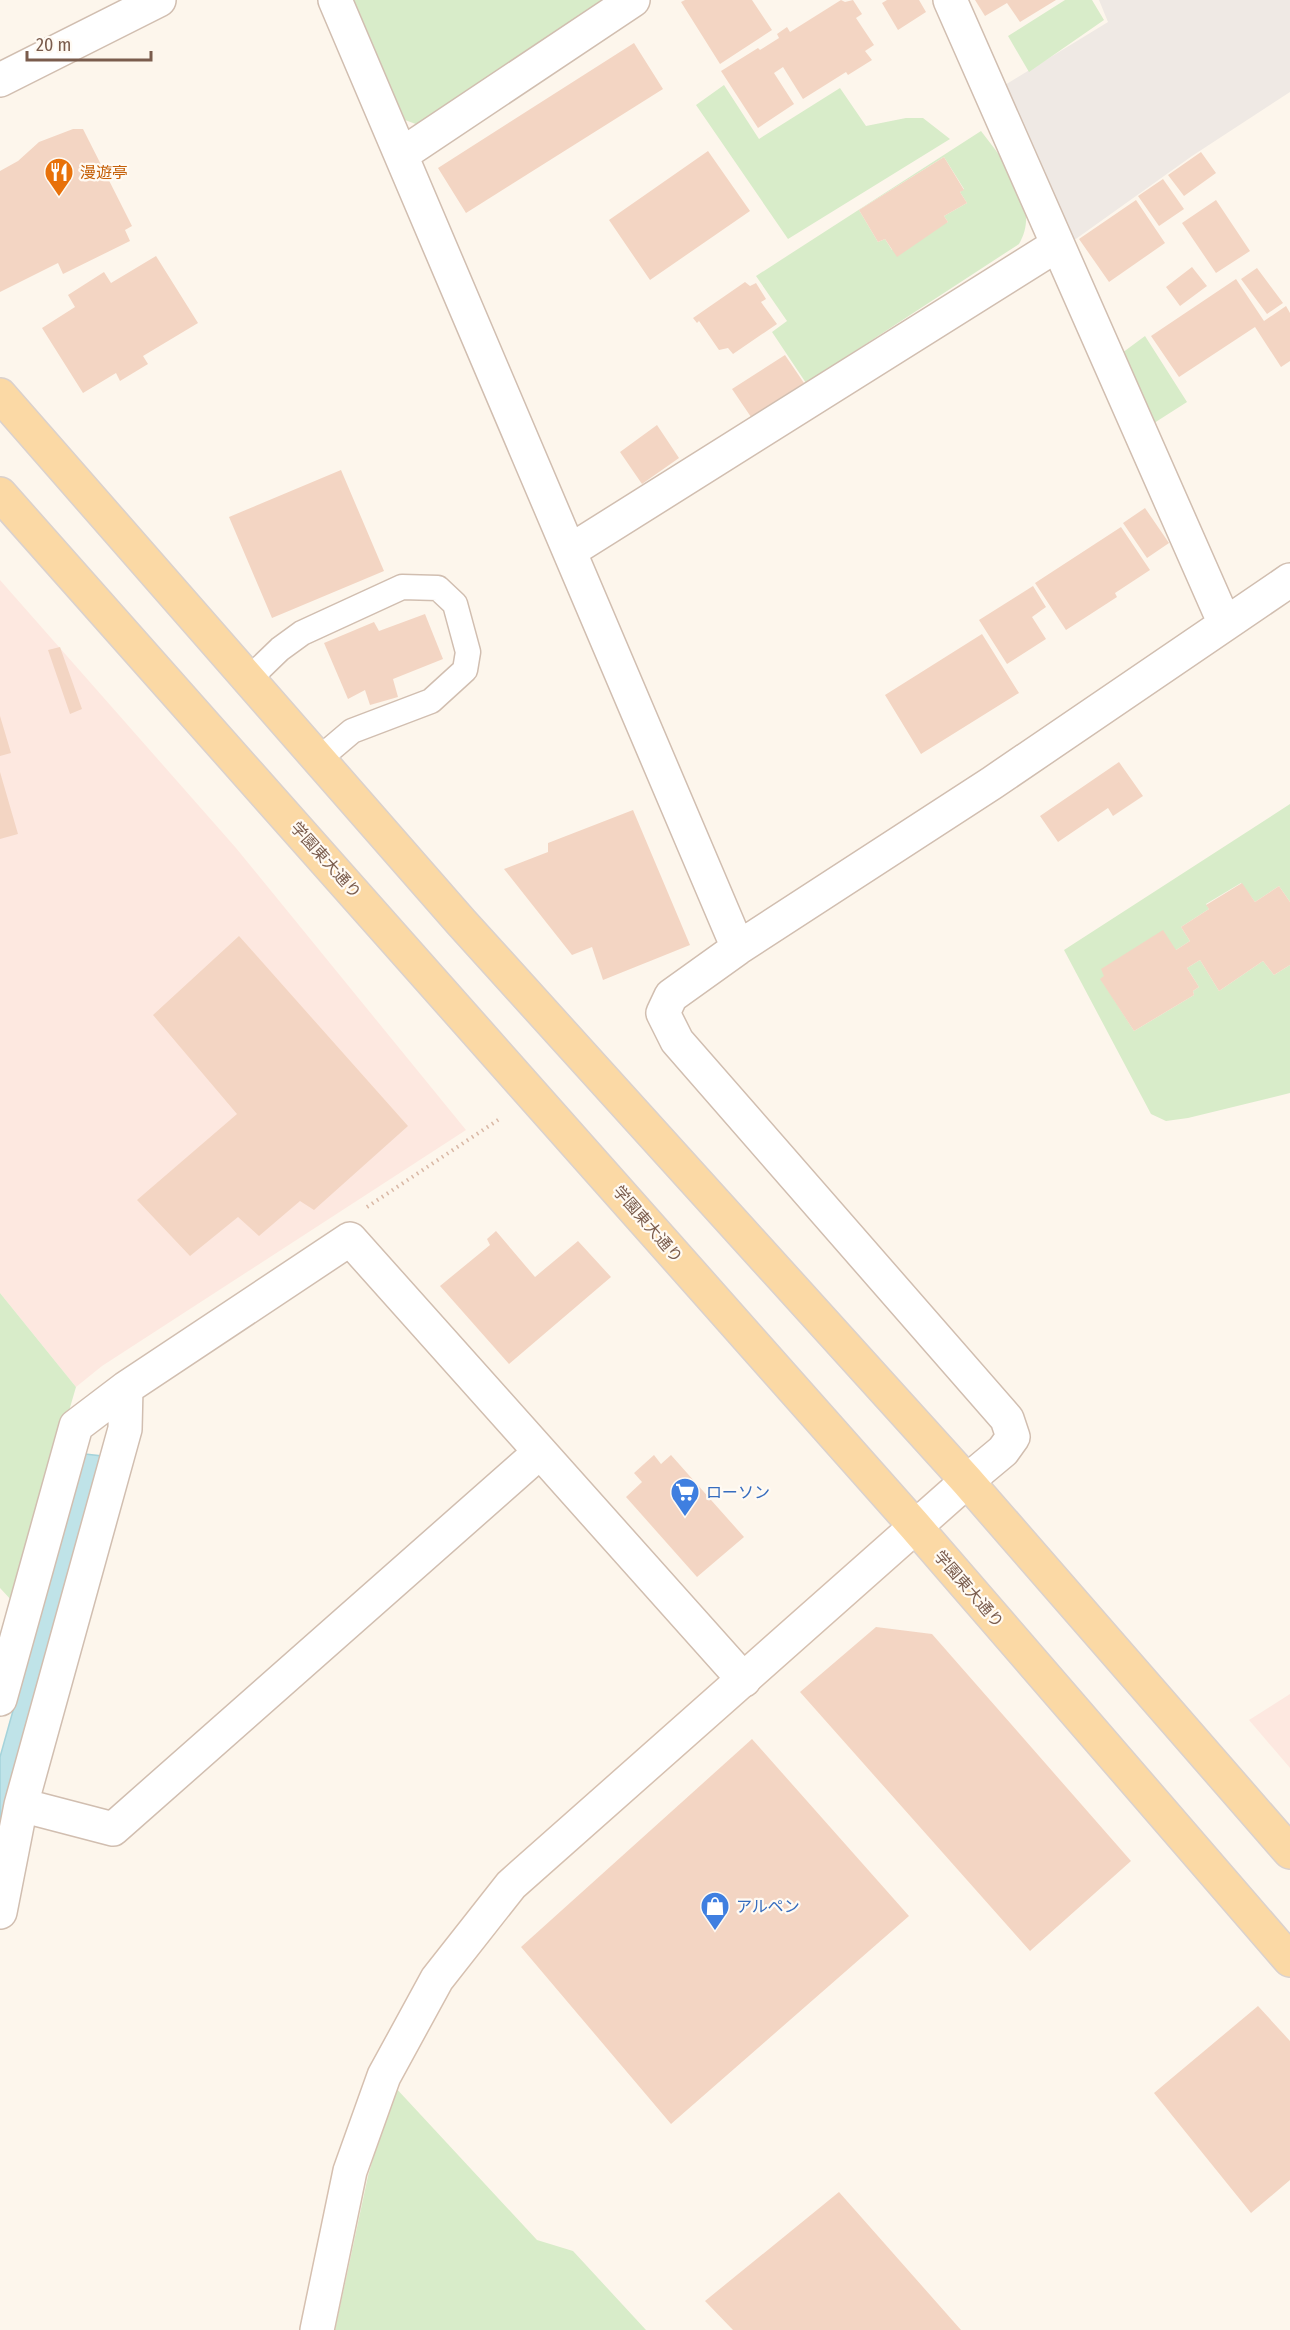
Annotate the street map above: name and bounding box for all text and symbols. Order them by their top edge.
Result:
scale bar [27,24,152,62]
text: 20 m [36,34,71,56]
restaurant icon: 漫遊亭 [43,156,75,198]
place label: 漫遊亭 [80,163,128,182]
street label: 学園東大通り [287,818,365,902]
street label: 学園東大通り [609,1182,687,1266]
supermarket icon: ローソン [669,1476,701,1518]
place label: ローソン [706,1483,770,1502]
street label: 学園東大通り [930,1547,1008,1631]
shop icon: アルペン [699,1890,731,1932]
place label: アルペン [736,1897,800,1916]

